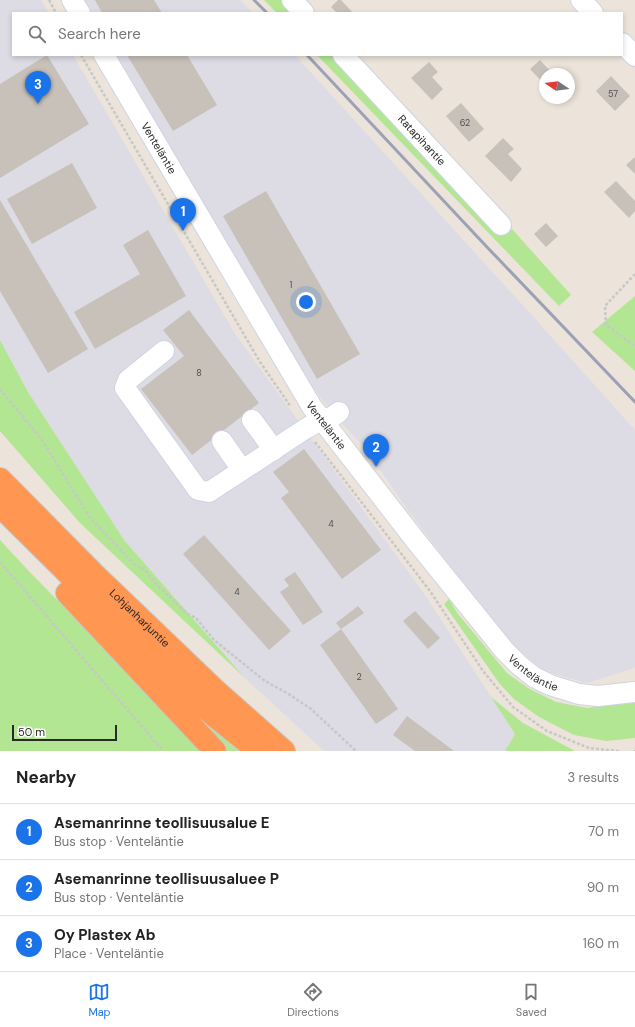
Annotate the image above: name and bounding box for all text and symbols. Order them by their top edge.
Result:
search box [12,12,623,56]
icon: search [26,23,48,45]
text: Search here [58,24,141,44]
north arrow [539,68,575,104]
pin: 3 [25,71,51,104]
house number: 57 [608,88,618,100]
street label: Ratapihantie [395,112,449,168]
house number: 62 [460,117,470,129]
street label: Venteläntie [138,120,180,176]
pin: 1 [170,198,196,231]
house number: 1 [290,279,293,291]
your location [296,292,316,312]
house number: 8 [196,367,202,379]
street label: Venteläntie [303,399,349,452]
pin: 2 [363,434,389,467]
house number: 4 [328,518,334,530]
street label: Lohjanharjuntie [107,586,173,650]
house number: 4 [234,586,240,598]
street label: Venteläntie [505,651,560,694]
house number: 2 [356,671,362,683]
scale bar [12,723,117,742]
text: 50 m [18,725,45,739]
text: Nearby [16,766,76,788]
text: 3 results [567,769,619,786]
text: Asemanrinne teollisuusalue E [54,813,270,833]
text: 1 [27,823,31,840]
text: 70 m [588,823,619,840]
text: Bus stop · Venteläntie [54,833,184,850]
text: Asemanrinne teollisuusaluee P [54,869,279,889]
text: 2 [25,879,33,896]
text: 90 m [587,879,619,896]
text: Bus stop · Venteläntie [54,889,184,906]
text: Oy Plastex Ab [54,925,155,945]
text: 3 [25,935,33,952]
text: 160 m [583,935,619,952]
text: Place · Venteläntie [54,945,164,962]
tab: Map [88,981,111,1019]
tab: Directions [287,981,339,1019]
tab: Saved [516,981,547,1019]

